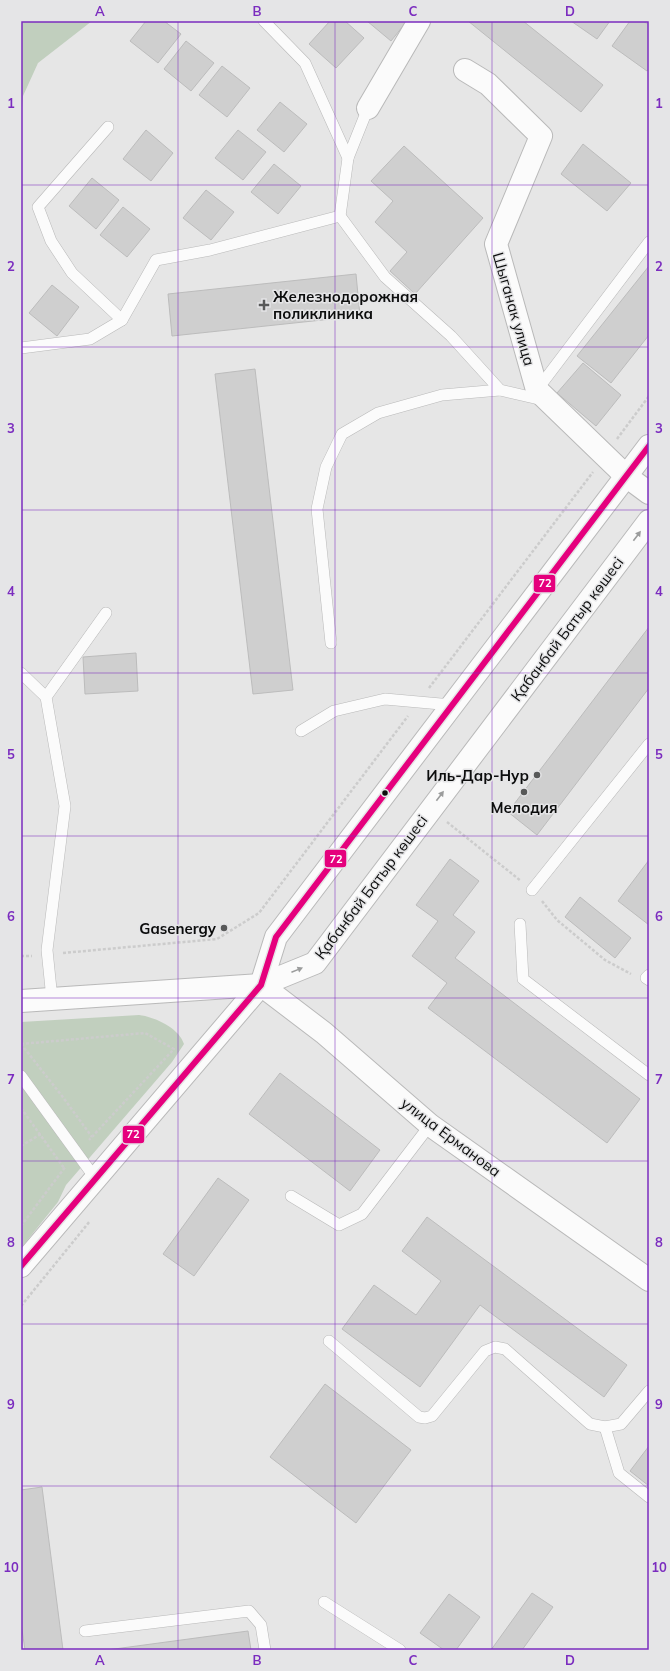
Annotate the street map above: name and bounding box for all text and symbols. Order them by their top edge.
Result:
text: A [95,3,105,19]
text: B [253,3,262,19]
text: C [409,3,418,19]
text: D [565,3,575,19]
text: 1 [7,95,15,111]
text: 1 [655,95,663,111]
street label: Шыганак улица [489,250,539,368]
text: 2 [7,258,15,274]
text: 2 [655,258,663,274]
place label: Железнодорожная поликлиника [273,287,418,323]
marker: Железнодорожная поликлиника [258,299,270,311]
text: 3 [7,420,15,436]
text: 3 [655,420,663,436]
one-way arrow [633,531,641,542]
street label: Қабанбай Батыр көшесі [506,553,628,705]
line badge: 72 [533,574,556,593]
text: 72 [538,576,552,590]
text: 4 [7,583,15,599]
text: 4 [655,583,663,599]
text: 5 [7,746,15,762]
text: 5 [655,746,663,762]
place label: Иль-Дар-Нур [426,766,529,785]
marker: Иль-Дар-Нур [532,770,542,780]
marker: Мелодия [519,787,529,797]
unlabelled marker [380,788,390,798]
one-way arrow [436,791,445,802]
place label: Мелодия [491,798,557,817]
street label: Қабанбай Батыр көшесі [310,811,432,963]
line badge: 72 [324,849,347,868]
text: 72 [329,852,343,866]
text: 6 [7,908,15,924]
text: 6 [655,908,663,924]
place label: Gasenergy [139,919,217,938]
marker: Gasenergy [219,923,229,933]
one-way arrow [292,967,304,973]
text: 7 [7,1071,15,1087]
text: 7 [655,1071,663,1087]
street label: улица Ерманова [397,1093,505,1181]
line badge: 72 [122,1125,145,1144]
text: 72 [126,1127,140,1141]
text: 8 [7,1234,15,1250]
text: 8 [655,1234,663,1250]
text: 9 [7,1396,15,1412]
text: 9 [655,1396,663,1412]
text: 10 [3,1559,19,1575]
text: 10 [651,1559,667,1575]
text: A [95,1652,105,1668]
text: B [253,1652,262,1668]
text: C [409,1652,418,1668]
text: D [565,1652,575,1668]

